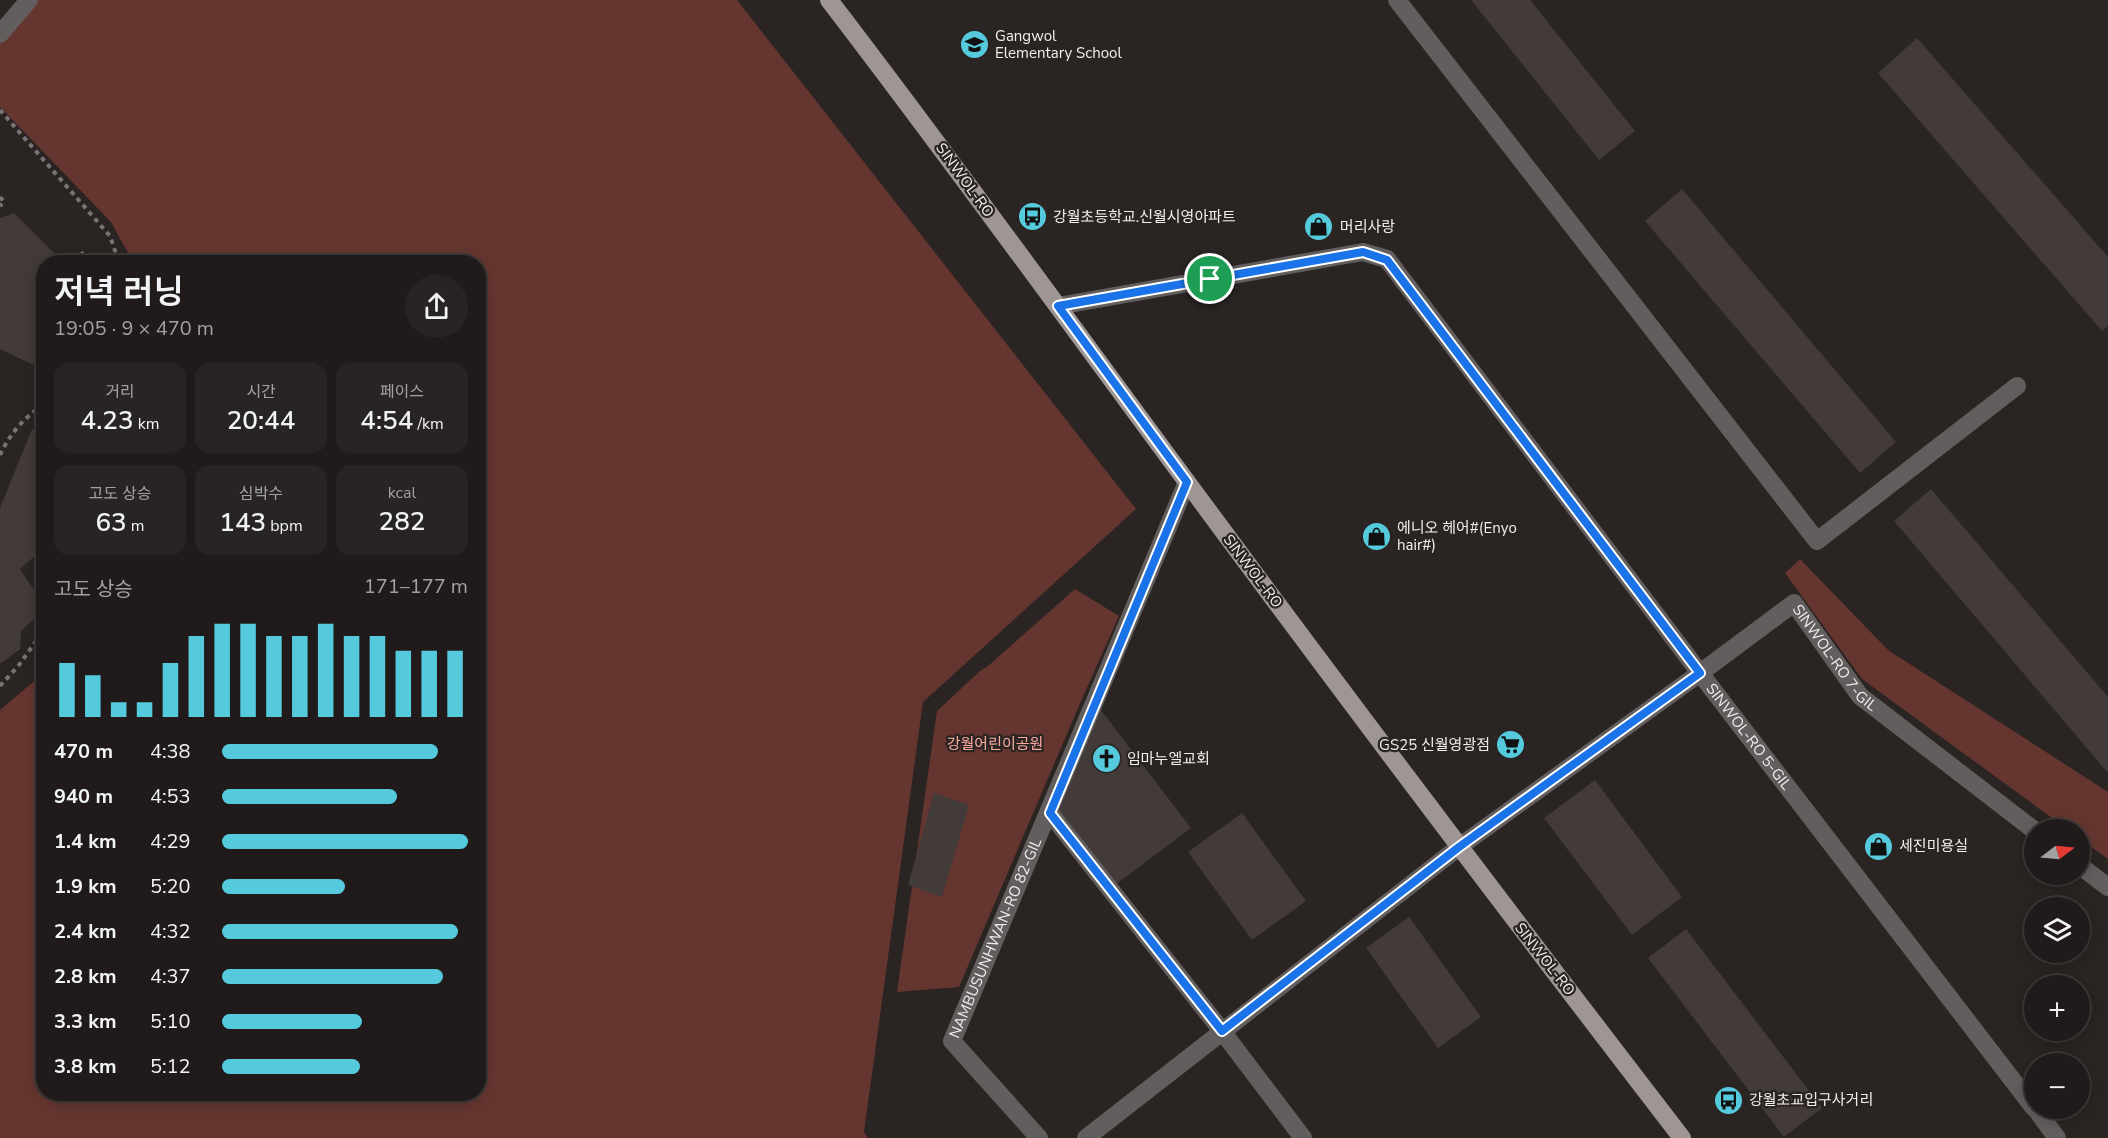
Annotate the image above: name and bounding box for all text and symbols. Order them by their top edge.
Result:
place label: Gangwol Elementary School [995,26,1122,63]
school or university icon: Gangwol Elementary School [958,29,990,61]
street label: SINWOL-RO [931,139,999,221]
bus stop icon: 강월초등학교.신월시영아파트 [1016,201,1048,233]
place label: 강월초등학교.신월시영아파트 [1053,207,1236,227]
shop icon: 머리사랑 [1303,211,1335,243]
place label: 머리사랑 [1340,217,1395,237]
pin [1184,253,1235,304]
icon: arrive [1193,262,1226,295]
text: 저녁 러닝 [54,270,184,315]
button: share [405,275,468,338]
text: 19:05 · 9 × 470 m [54,315,214,342]
text: 거리 [105,381,135,403]
text: 시간 [246,381,276,403]
text: 페이스 [380,381,424,403]
text: 4.23 [81,403,134,438]
text: 20:44 [227,403,295,438]
text: 4:54 [360,403,413,438]
text: km [134,413,159,435]
text: /km [413,413,444,435]
text: kcal [388,482,416,504]
text: 고도 상승 [89,483,152,505]
text: 심박수 [239,483,283,505]
text: 282 [379,504,425,539]
text: 63 [95,505,127,540]
text: 143 [219,505,266,540]
text: m [127,515,145,537]
text: bpm [266,515,303,537]
place label: 에니오 헤어#(Enyo hair#) [1397,518,1517,555]
shop icon: 에니오 헤어#(Enyo hair#) [1360,521,1392,553]
street label: SINWOL-RO [1219,530,1287,612]
text: 171–177 m [364,573,468,600]
text: 고도 상승 [54,576,133,603]
street label: SINWOL-RO 7-GIL [1788,600,1881,716]
street label: SINWOL-RO 5-GIL [1701,679,1796,794]
supermarket icon: GS25 신월영광점 [1495,729,1527,761]
park label: 강월어린이공원 [947,734,1043,754]
place label: GS25 신월영광점 [1379,735,1490,755]
text: 470 m [54,738,113,765]
text: 4:38 [150,738,191,765]
church icon: 임마누엘교회 [1090,743,1122,775]
place label: 임마누엘교회 [1127,749,1210,769]
text: 940 m [54,783,113,810]
text: 4:53 [150,783,191,810]
north arrow [2024,819,2090,885]
map controls [2024,819,2090,1119]
text: 1.4 km [54,828,117,855]
text: 4:29 [150,828,191,855]
shop icon: 세진미용실 [1862,830,1894,862]
street label: NAMBUSUNHWAN-RO 82-GIL [944,835,1046,1041]
place label: 세진미용실 [1899,836,1968,856]
text: 1.9 km [54,873,117,900]
text: 5:20 [150,873,191,900]
button: layers [2024,897,2090,963]
text: 2.4 km [54,918,117,945]
text: 4:32 [150,918,191,945]
street label: SINWOL-RO [1510,918,1580,1000]
text: 2.8 km [54,963,117,990]
text: 4:37 [150,963,191,990]
button: + [2024,975,2090,1041]
text: 3.3 km [54,1008,117,1035]
text: 5:10 [150,1008,191,1035]
text: 3.8 km [54,1053,117,1080]
text: 5:12 [150,1053,191,1080]
button: − [2024,1053,2090,1119]
bus stop icon: 강월초교입구사거리 [1712,1084,1744,1116]
place label: 강월초교입구사거리 [1749,1090,1873,1110]

